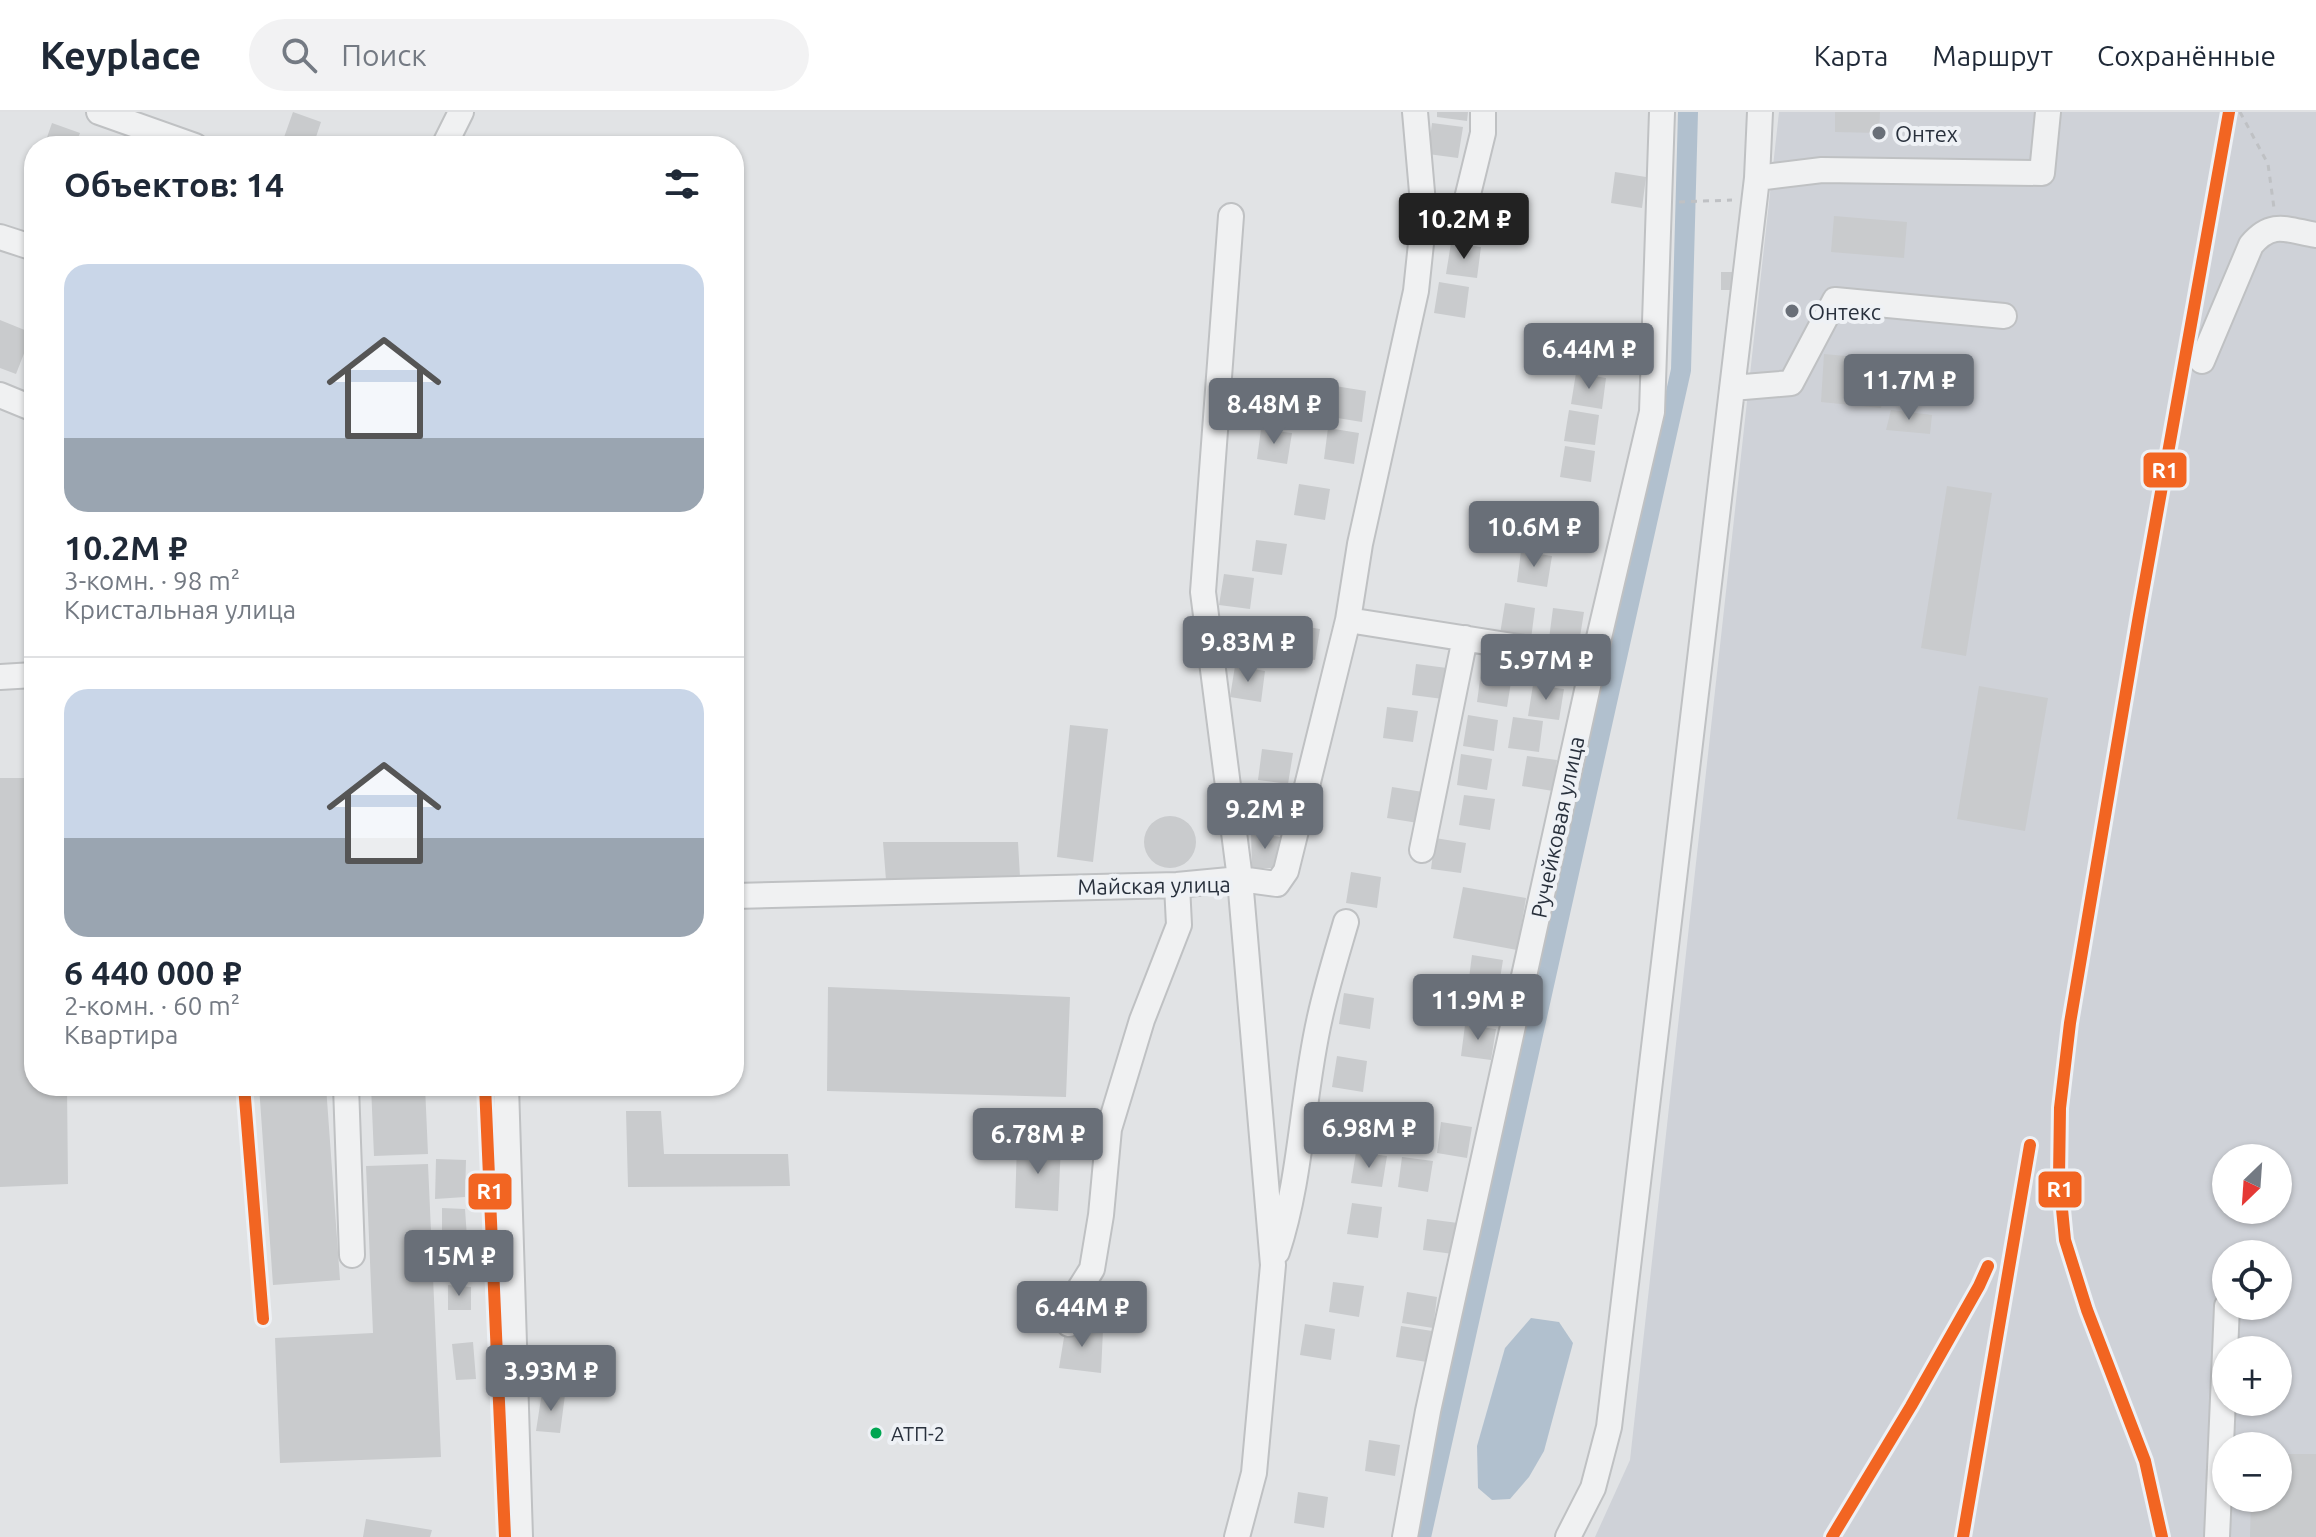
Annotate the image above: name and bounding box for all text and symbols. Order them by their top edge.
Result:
search box [249,19,809,91]
icon: search [277,33,321,77]
text: Keyplace [40,34,201,76]
text: Поиск [341,38,427,72]
text: Карта [1814,40,1888,71]
text: Маршрут [1932,40,2053,71]
text: Сохранённые [2097,40,2276,71]
place label: Онтех [1895,121,1958,146]
marker: Онтех [1870,124,1888,142]
icon: filters [660,162,704,206]
text: Объектов: 14 [64,165,284,203]
pin: 10.2M ₽ [1390,193,1538,261]
text: 10.2M ₽ [1417,204,1511,233]
place label: Онтекс [1808,299,1881,324]
marker: Онтекс [1783,302,1801,320]
icon: home [312,316,456,460]
pin: 6.44M ₽ [1515,323,1663,391]
text: 6.44M ₽ [1542,334,1636,363]
pin: 11.7M ₽ [1835,354,1983,422]
text: 11.7M ₽ [1862,365,1956,394]
pin: 8.48M ₽ [1200,378,1348,446]
text: 8.48M ₽ [1227,389,1321,418]
line badge: R1 [2142,451,2188,489]
text: R1 [2152,457,2178,482]
pin: 10.6M ₽ [1460,501,1608,569]
text: 10.6M ₽ [1487,512,1581,541]
text: 10.2M ₽ [64,528,187,566]
text: 3-комн. · 98 m² [64,566,240,595]
text: Кристальная улица [64,595,296,624]
pin: 9.83M ₽ [1174,616,1322,684]
text: 9.83M ₽ [1201,627,1295,656]
pin: 5.97M ₽ [1472,634,1620,702]
text: 5.97M ₽ [1499,645,1593,674]
street label: Ручейковая улица [1526,734,1588,920]
icon: home [312,741,456,885]
pin: 9.2M ₽ [1200,783,1330,851]
text: 9.2M ₽ [1225,794,1305,823]
street label: Майская улица [1077,871,1231,899]
text: 6 440 000 ₽ [64,953,242,991]
pin: 11.9M ₽ [1404,974,1552,1042]
text: 11.9M ₽ [1431,985,1525,1014]
text: 2-комн. · 60 m² [64,991,240,1020]
text: Квартира [64,1020,178,1049]
pin: 6.98M ₽ [1295,1102,1443,1170]
pin: 6.78M ₽ [964,1108,1112,1176]
text: 6.98M ₽ [1322,1113,1416,1142]
text: 6.78M ₽ [991,1119,1085,1148]
north arrow [2212,1144,2292,1224]
map controls [2212,1144,2292,1512]
line badge: R1 [2037,1170,2083,1209]
line badge: R1 [467,1172,513,1211]
text: R1 [2047,1176,2073,1201]
text: R1 [477,1178,503,1203]
pin: 15M ₽ [403,1230,515,1298]
button: locate [2212,1240,2292,1320]
text: 15M ₽ [422,1241,496,1270]
pin: 6.44M ₽ [1008,1281,1156,1349]
text: 6.44M ₽ [1035,1292,1129,1321]
button: + [2212,1336,2292,1416]
pin: 3.93M ₽ [477,1345,625,1413]
text: 3.93M ₽ [504,1356,598,1385]
place label: АТП-2 [891,1422,945,1445]
marker: АТП-2 [868,1425,884,1441]
button: − [2212,1432,2292,1512]

